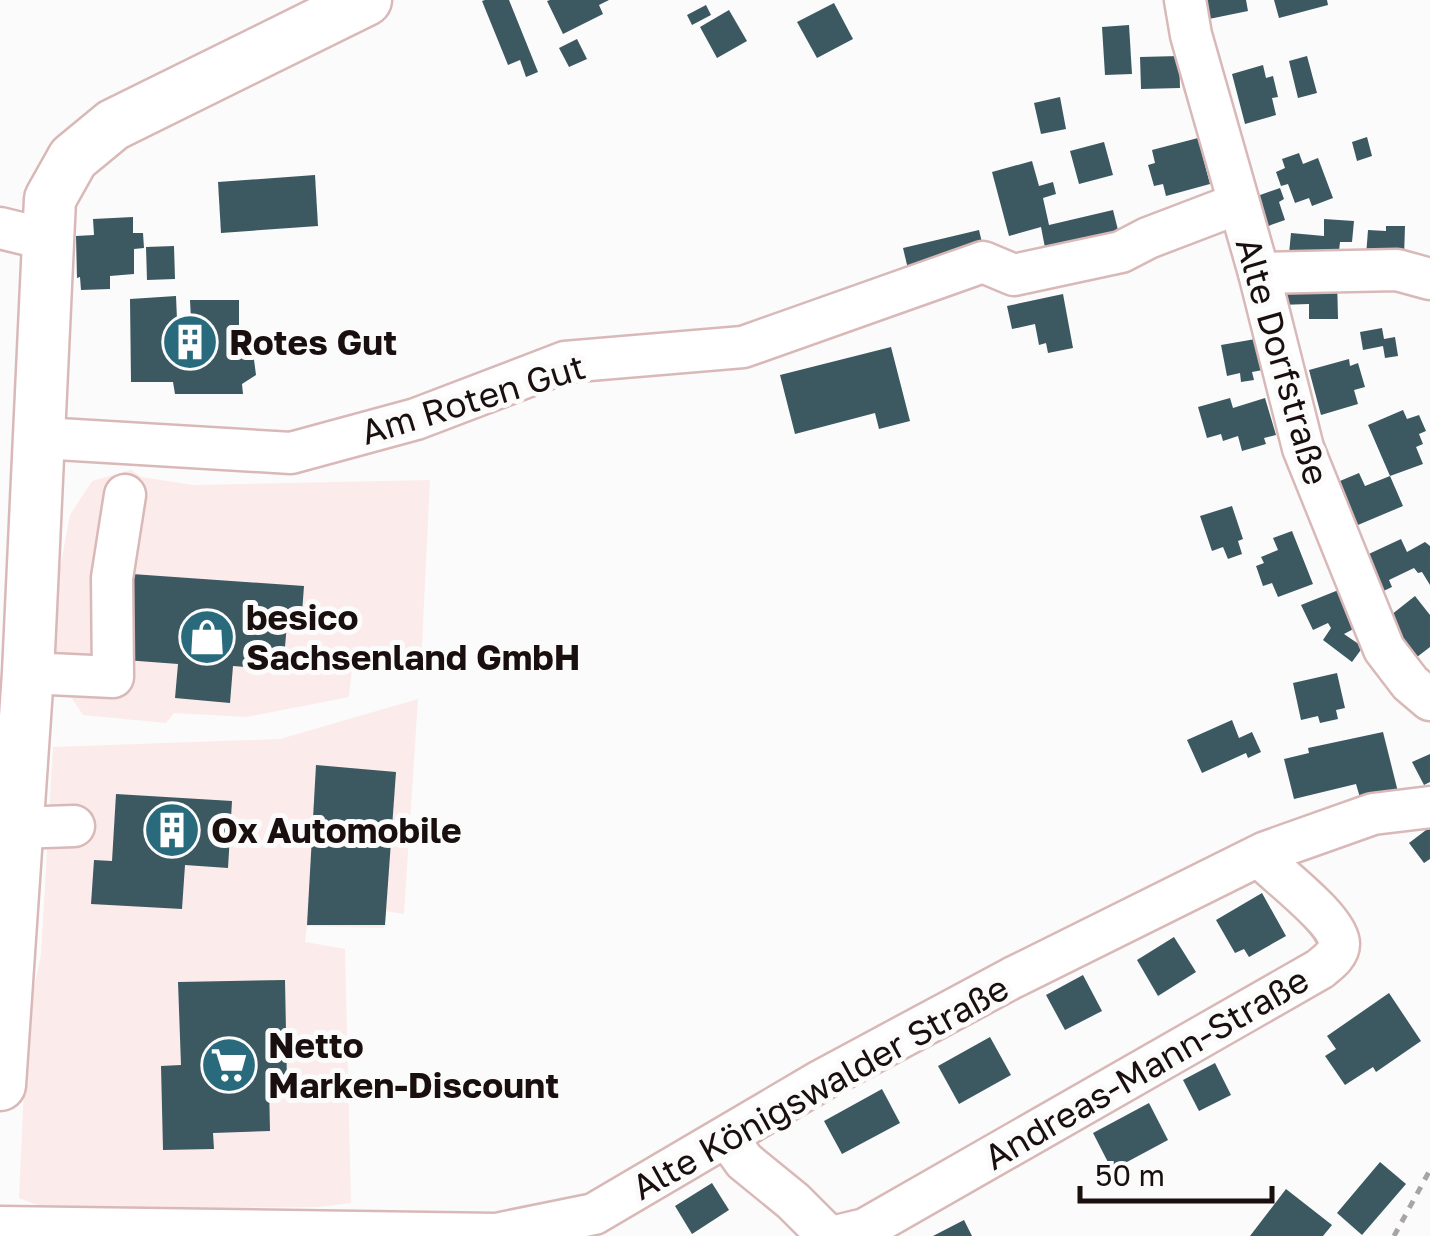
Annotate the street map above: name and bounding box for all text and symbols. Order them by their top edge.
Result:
street label: Alte Dorfstraße [1228,233,1338,489]
building icon: Rotes Gut [160,312,220,372]
place label: Rotes Gut [229,321,397,363]
street label: Am Roten Gut [356,345,590,453]
place label: besico Sachsenland GmbH [246,596,580,678]
shop icon: besico Sachsenland GmbH [177,607,237,667]
building icon: Ox Automobile [142,800,202,860]
place label: Ox Automobile [211,809,462,851]
street label: Andreas-Mann-Straße [976,958,1316,1178]
street label: Alte Königswalder Straße [625,966,1015,1208]
place label: Netto Marken-Discount [268,1024,559,1106]
supermarket icon: Netto Marken-Discount [199,1035,259,1095]
scale bar [1080,1141,1272,1203]
text: 50 m [1095,1157,1165,1193]

